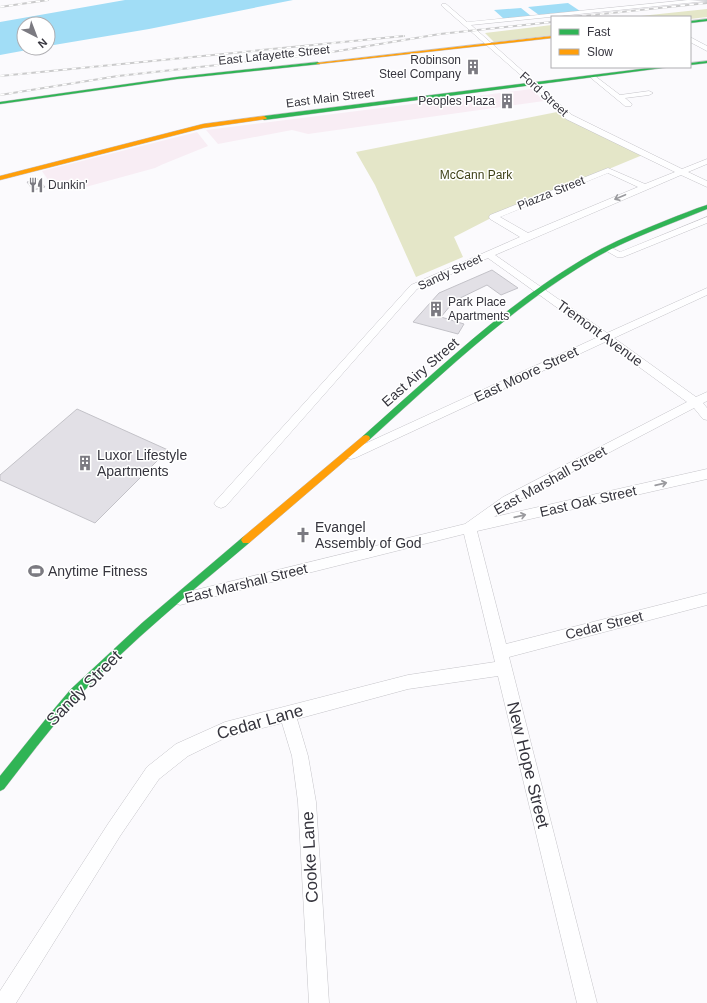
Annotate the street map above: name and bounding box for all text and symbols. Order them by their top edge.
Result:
north arrow [16,16,56,56]
legend [551,16,691,68]
text: Fast [587,25,611,39]
text: N [36,36,50,51]
street label: East Lafayette Street [218,42,331,68]
text: Slow [587,45,613,59]
place label: Robinson Steel Company [379,53,461,81]
building icon: Robinson Steel Company [464,58,482,76]
street label: Ford Street [517,69,571,120]
street label: East Main Street [285,86,376,110]
building icon: Peoples Plaza [498,92,516,110]
place label: Peoples Plaza [418,94,495,108]
park label: McCann Park [440,168,513,182]
street label: Piazza Street [515,173,587,213]
restaurant icon: Dunkin' [27,176,45,194]
place label: Dunkin' [48,178,88,192]
one-way arrow [615,194,627,201]
street label: Sandy Street [416,251,485,293]
place label: Park Place Apartments [448,295,509,323]
street label: Tremont Avenue [554,297,646,370]
building icon: Park Place Apartments [427,300,445,318]
street label: East Airy Street [378,334,462,410]
street label: East Moore Street [471,343,581,405]
street label: East Marshall Street [491,442,609,518]
place label: Luxor Lifestyle Apartments [97,447,187,479]
building icon: Luxor Lifestyle Apartments [76,454,94,472]
one-way arrow [654,480,667,488]
street label: East Oak Street [538,482,638,520]
one-way arrow [514,512,527,519]
place label: Evangel Assembly of God [315,519,422,551]
church icon: Evangel Assembly of God [294,526,312,544]
street label: East Marshall Street [183,560,309,606]
sports icon: Anytime Fitness [27,562,45,580]
place label: Anytime Fitness [48,563,148,579]
street label: Cedar Street [564,608,645,642]
street label: Sandy Street [43,646,126,729]
street label: New Hope Street [503,700,553,830]
street label: Cedar Lane [215,701,305,743]
street label: Cooke Lane [298,811,322,903]

